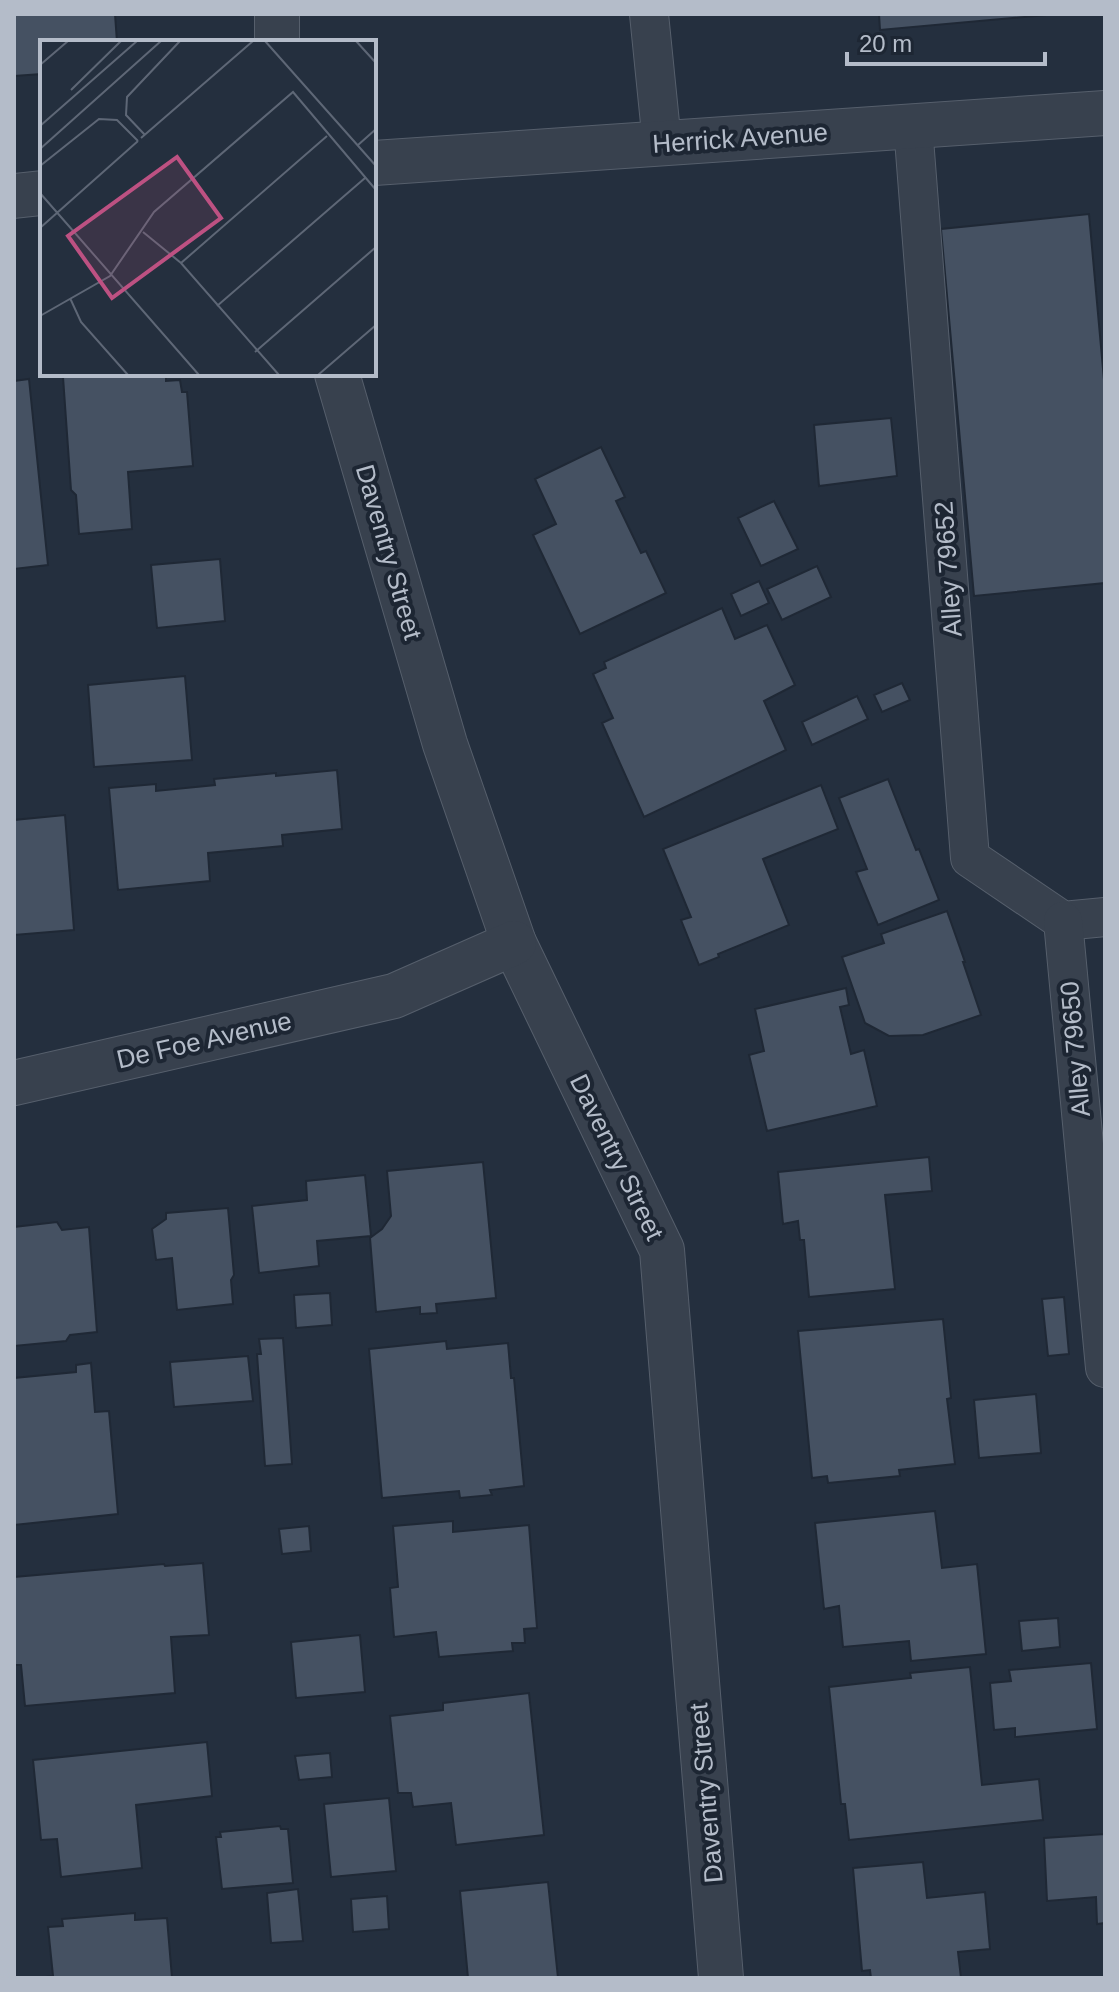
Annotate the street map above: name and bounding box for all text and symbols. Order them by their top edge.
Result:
scale bar [847,16,1045,66]
text: 20 m [859,30,912,57]
inset map [40,40,376,376]
street label: Herrick Avenue [651,117,829,159]
street label: Daventry Street [350,461,429,644]
street label: Alley 79652 [928,500,968,638]
street label: Alley 79650 [1054,980,1096,1118]
street label: De Foe Avenue [114,1005,294,1075]
street label: Daventry Street [564,1069,670,1245]
street label: Daventry Street [683,1701,729,1884]

